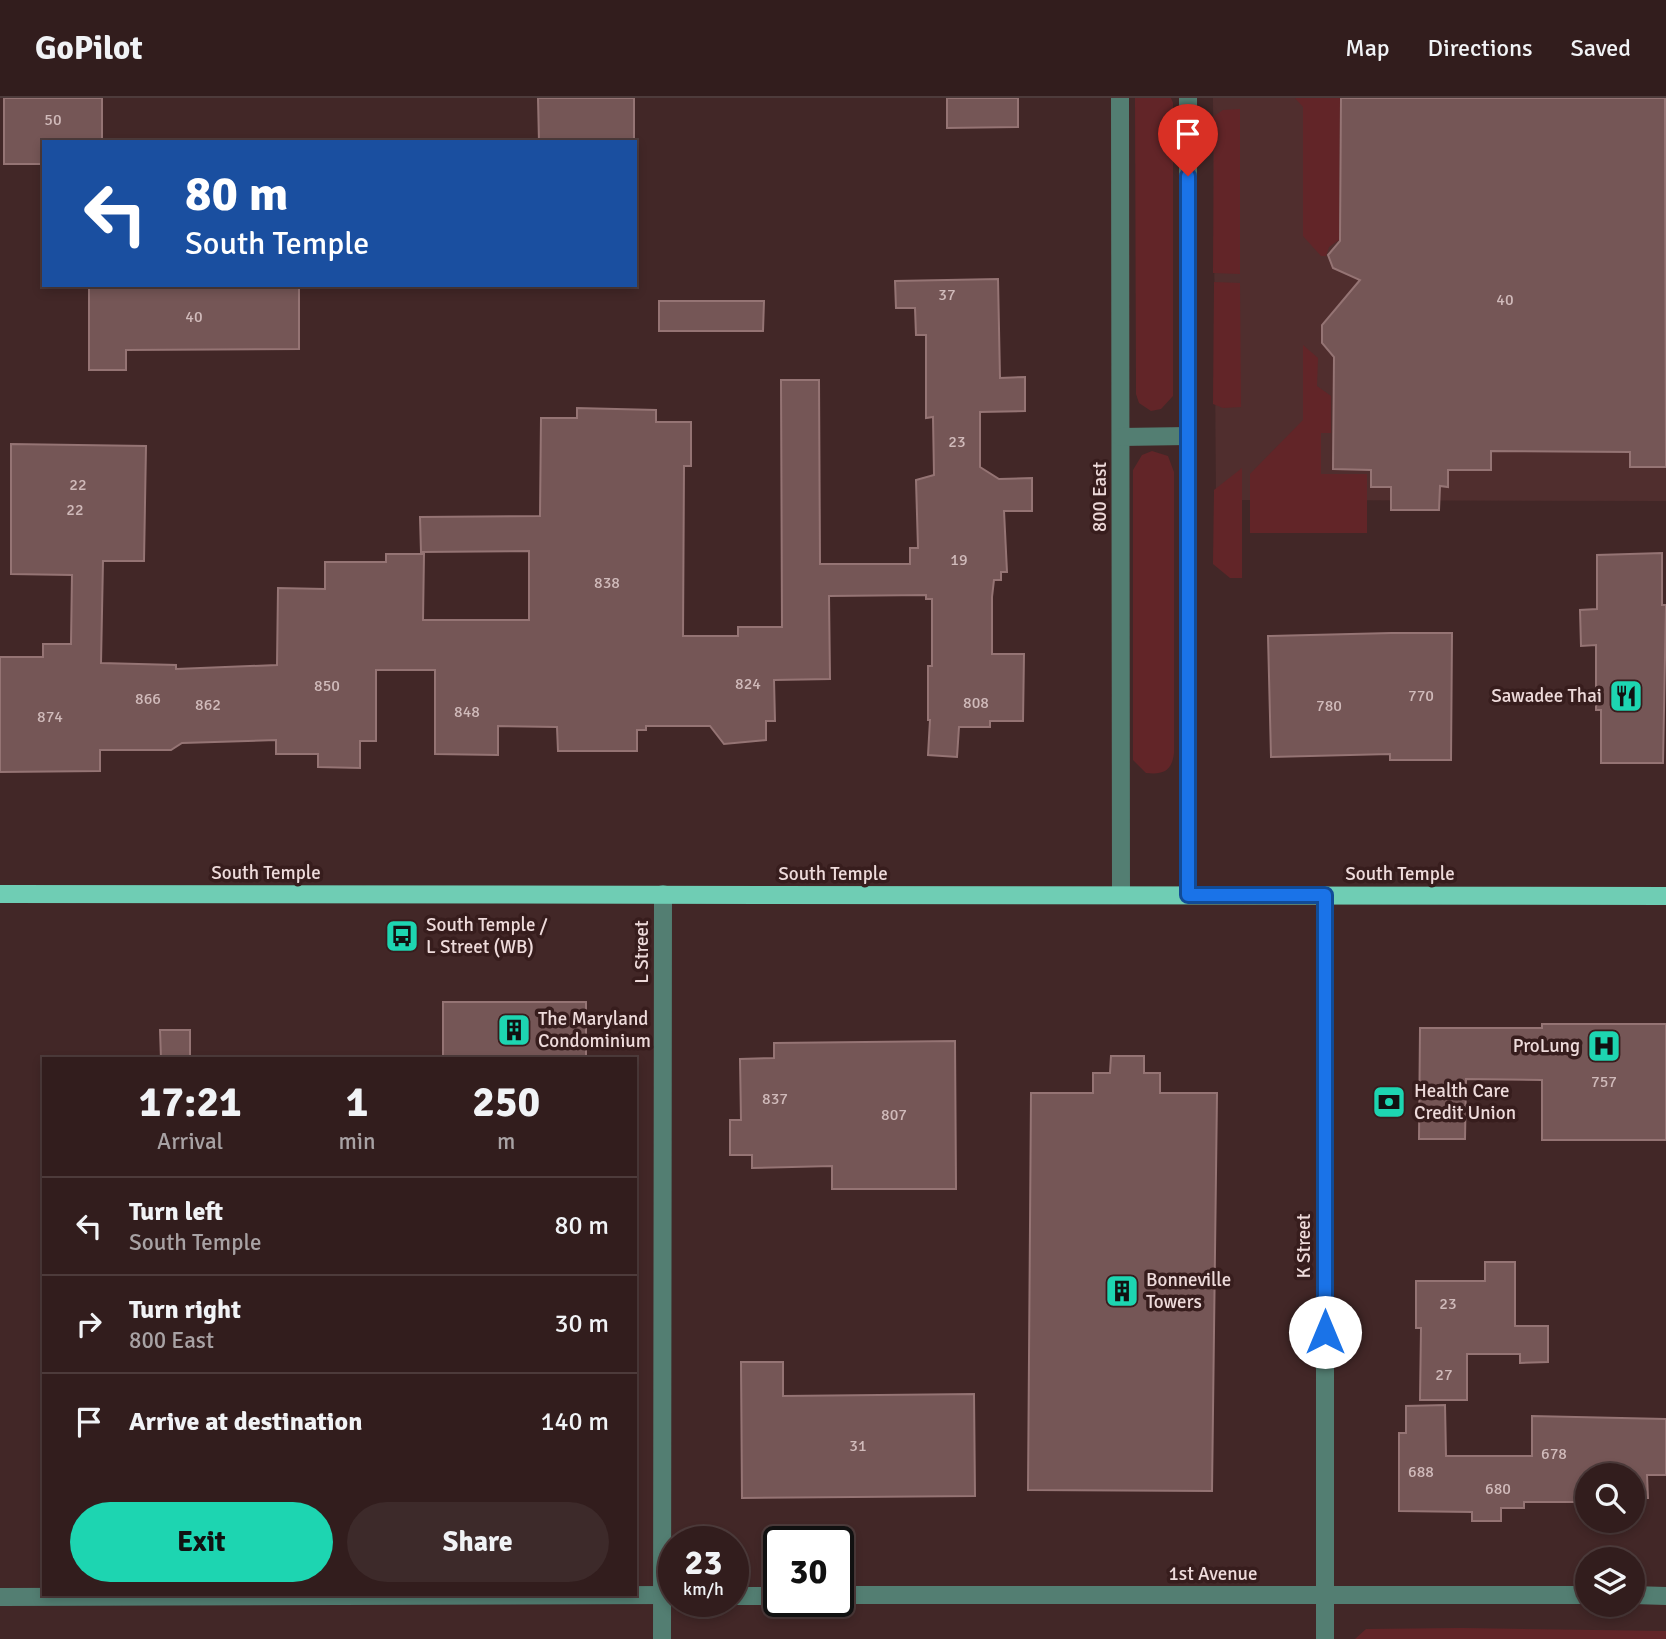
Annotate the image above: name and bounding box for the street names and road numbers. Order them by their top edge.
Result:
street label: 800 East [1088,462,1112,532]
street label: South Temple [211,861,321,885]
street label: South Temple [778,862,888,886]
street label: South Temple [1345,862,1455,886]
street label: L Street [630,920,654,984]
street label: K Street [1292,1213,1316,1279]
street label: 1st Avenue [1169,1562,1257,1586]

